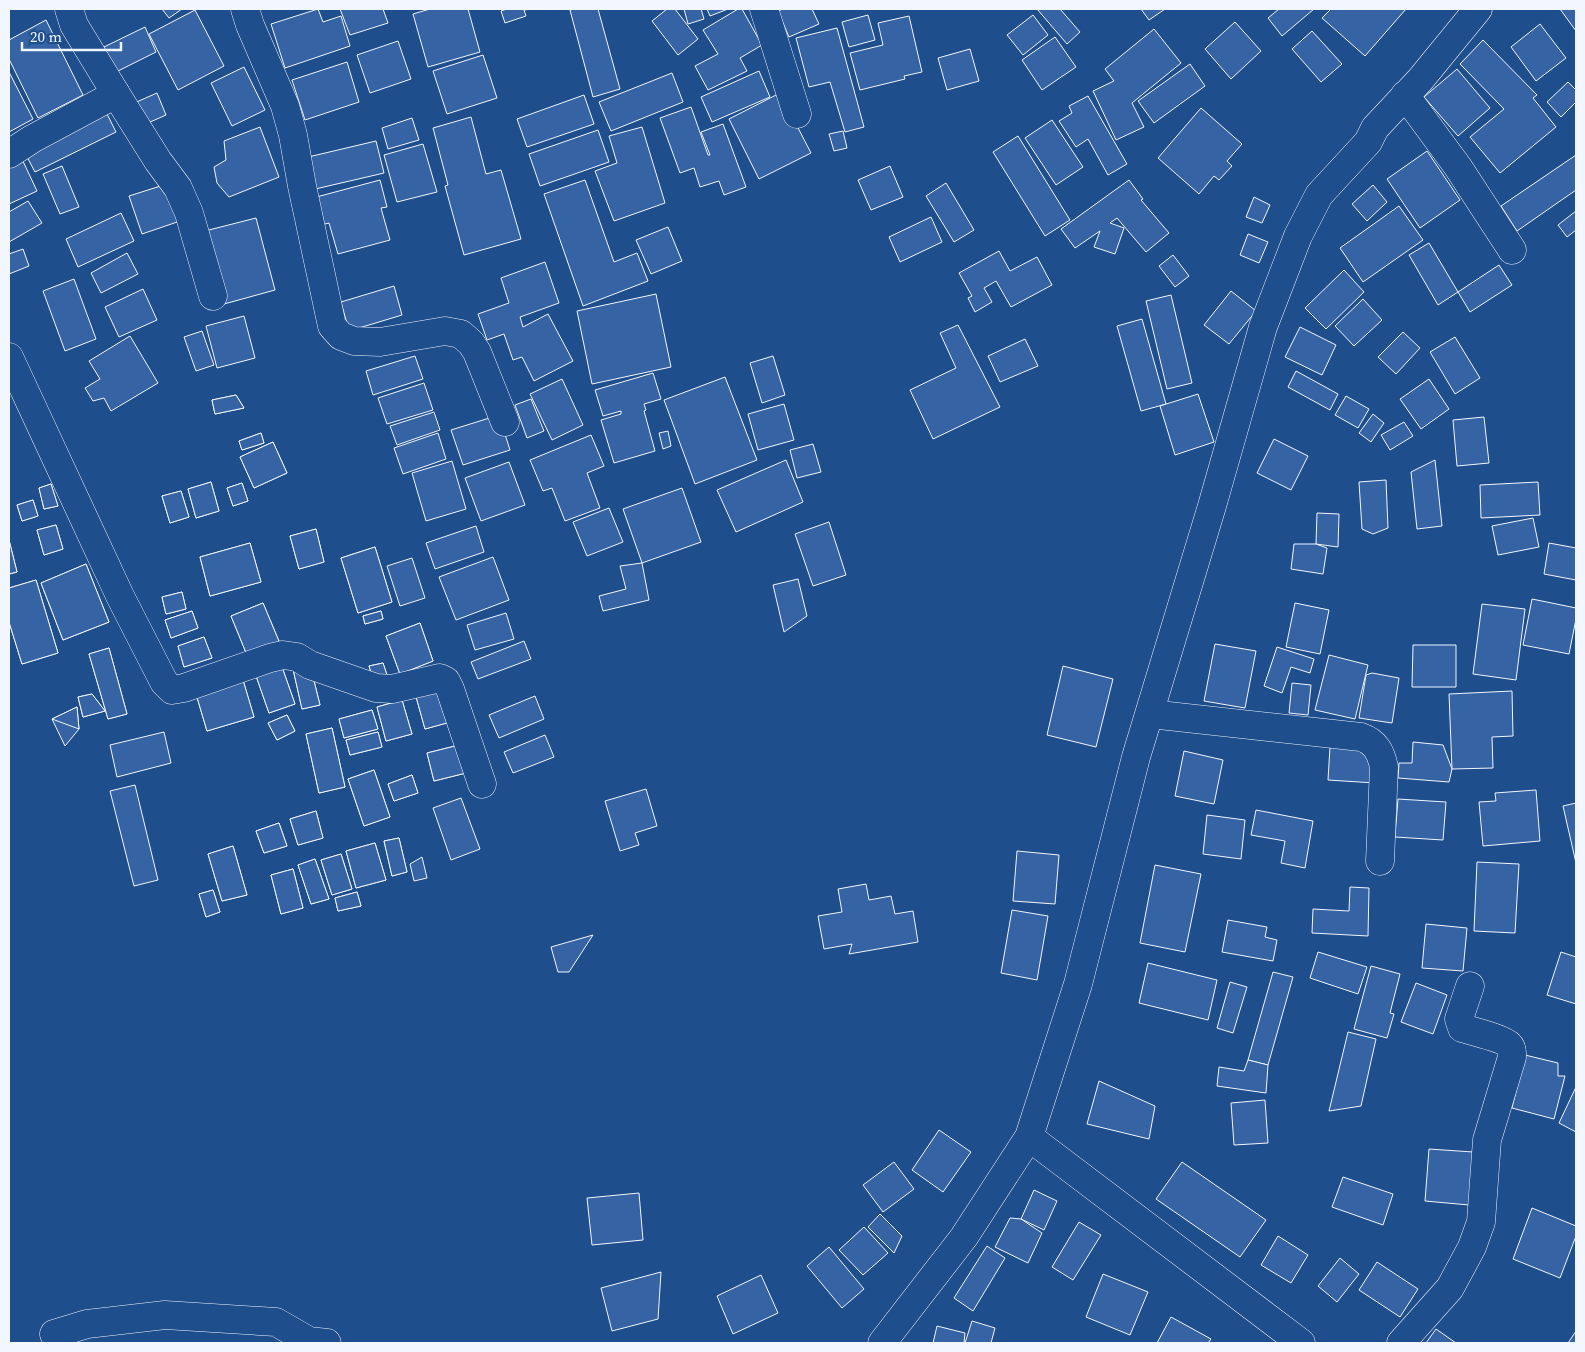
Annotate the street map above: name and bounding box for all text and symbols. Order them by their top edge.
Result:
scale bar [22,20,121,52]
text: 20 m [30,26,62,47]

